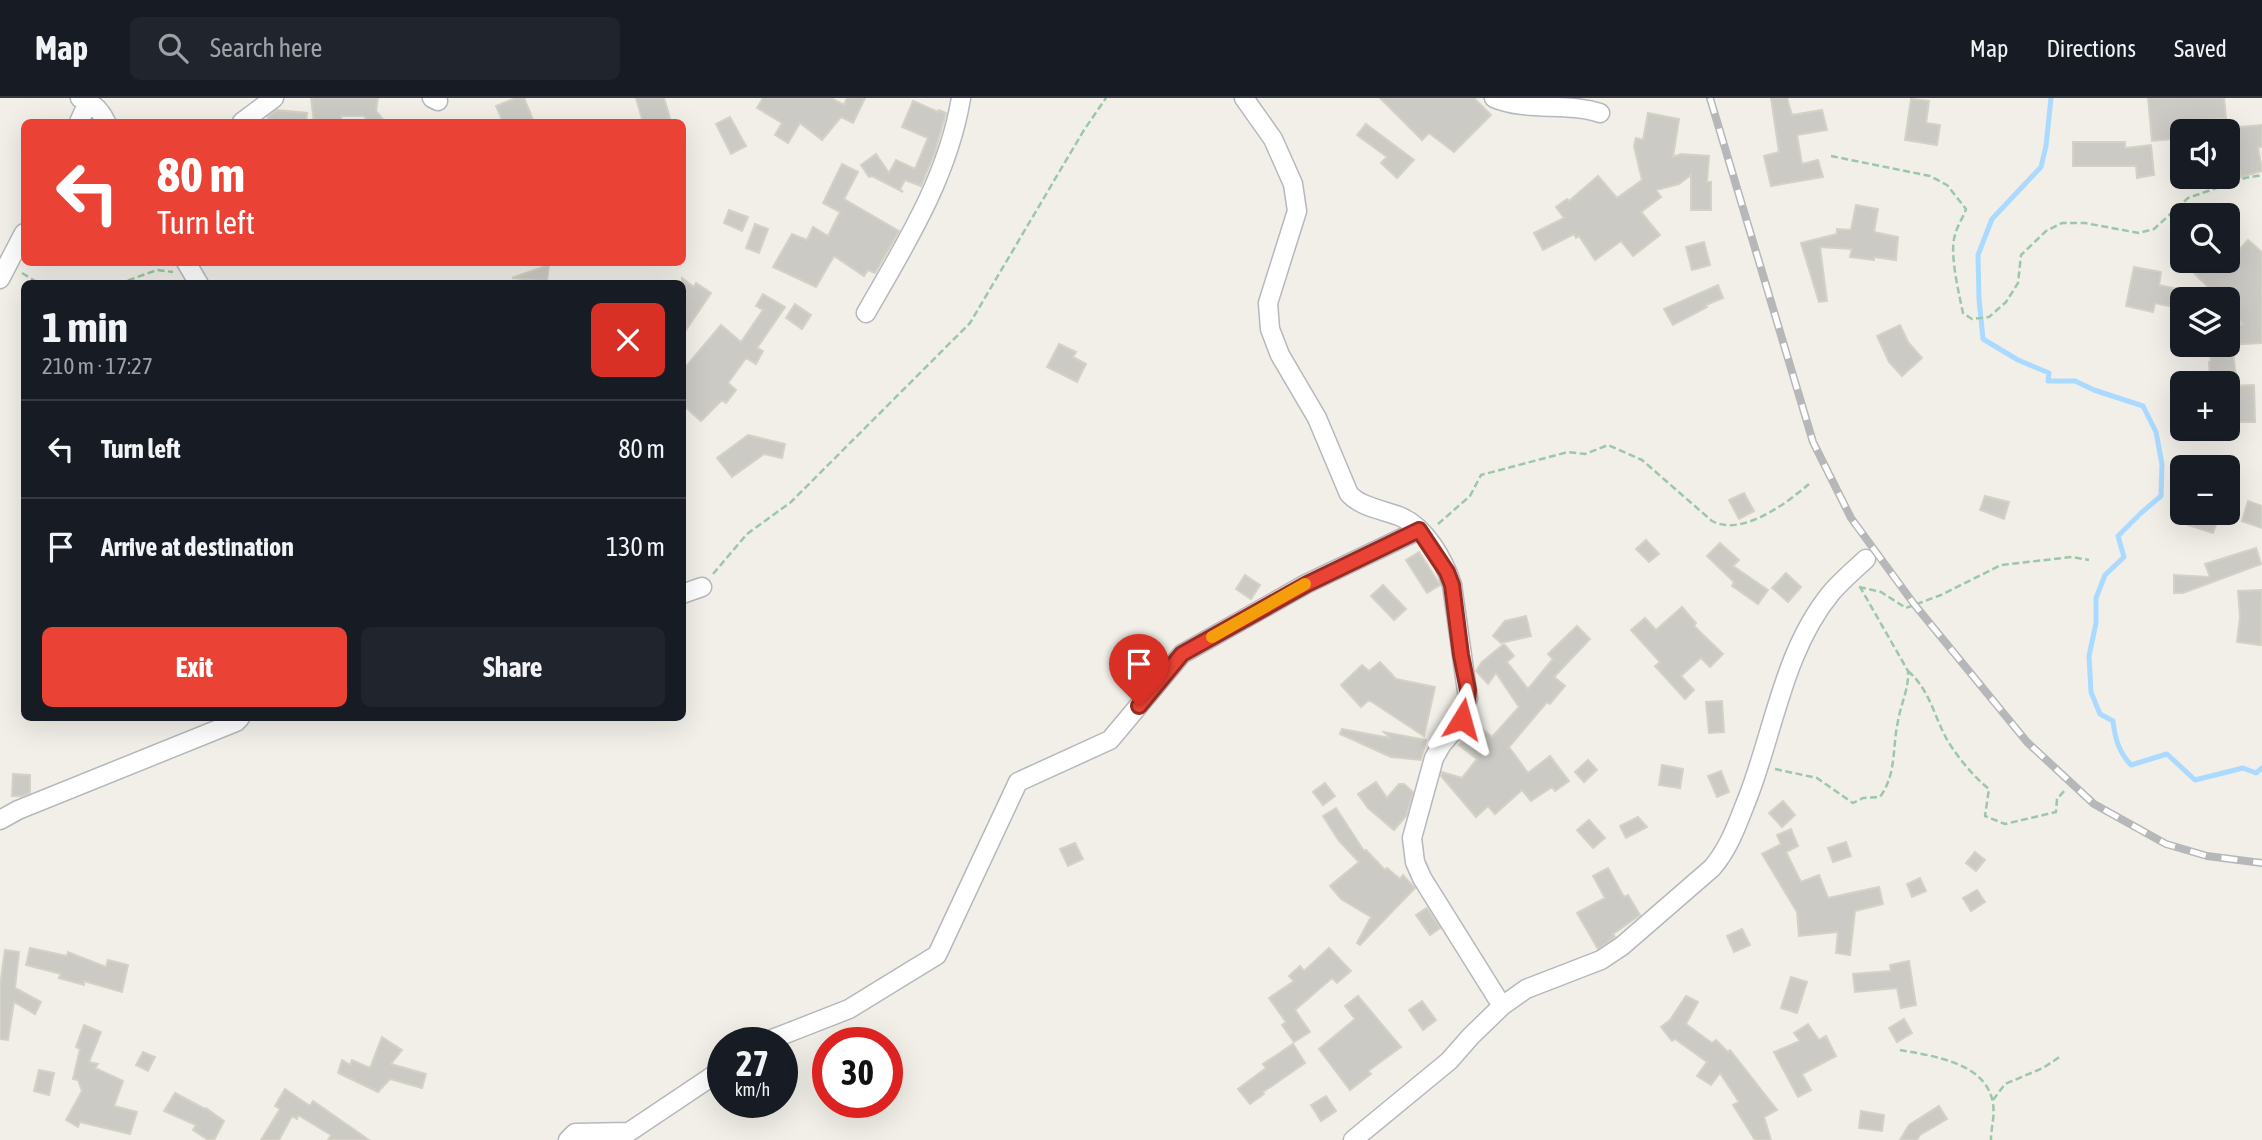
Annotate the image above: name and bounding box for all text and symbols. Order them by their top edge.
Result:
search box [130,17,620,80]
text: Map [35,29,88,67]
icon: search [154,29,192,67]
text: Search here [210,33,322,63]
text: Map [1970,35,2008,62]
text: Directions [2046,35,2136,62]
text: Saved [2174,35,2227,62]
map controls [2170,119,2240,525]
button: sound [2170,119,2240,189]
text: 80 m [157,146,245,202]
icon: left [42,147,133,238]
button: search [2170,203,2240,273]
text: Turn left [157,204,255,241]
button: layers [2170,287,2240,357]
text: 1 min [42,303,128,351]
button: close [591,303,665,377]
text: 210 m · 17:27 [42,353,153,379]
button: + [2170,371,2240,441]
icon: left [42,430,80,468]
text: Turn left [101,434,181,464]
text: 80 m [618,434,665,464]
button: − [2170,455,2240,525]
icon: arrive [42,528,80,566]
text: Arrive at destination [101,532,294,562]
text: 130 m [606,532,665,562]
button: Exit [42,627,347,707]
button: Share [361,627,665,707]
pin [1109,634,1169,706]
icon: arrive [1120,645,1158,683]
position arrow [1425,682,1499,756]
speed limit sign: 30 [812,1027,903,1118]
text: 27 [736,1043,769,1083]
text: km/h [735,1079,770,1100]

